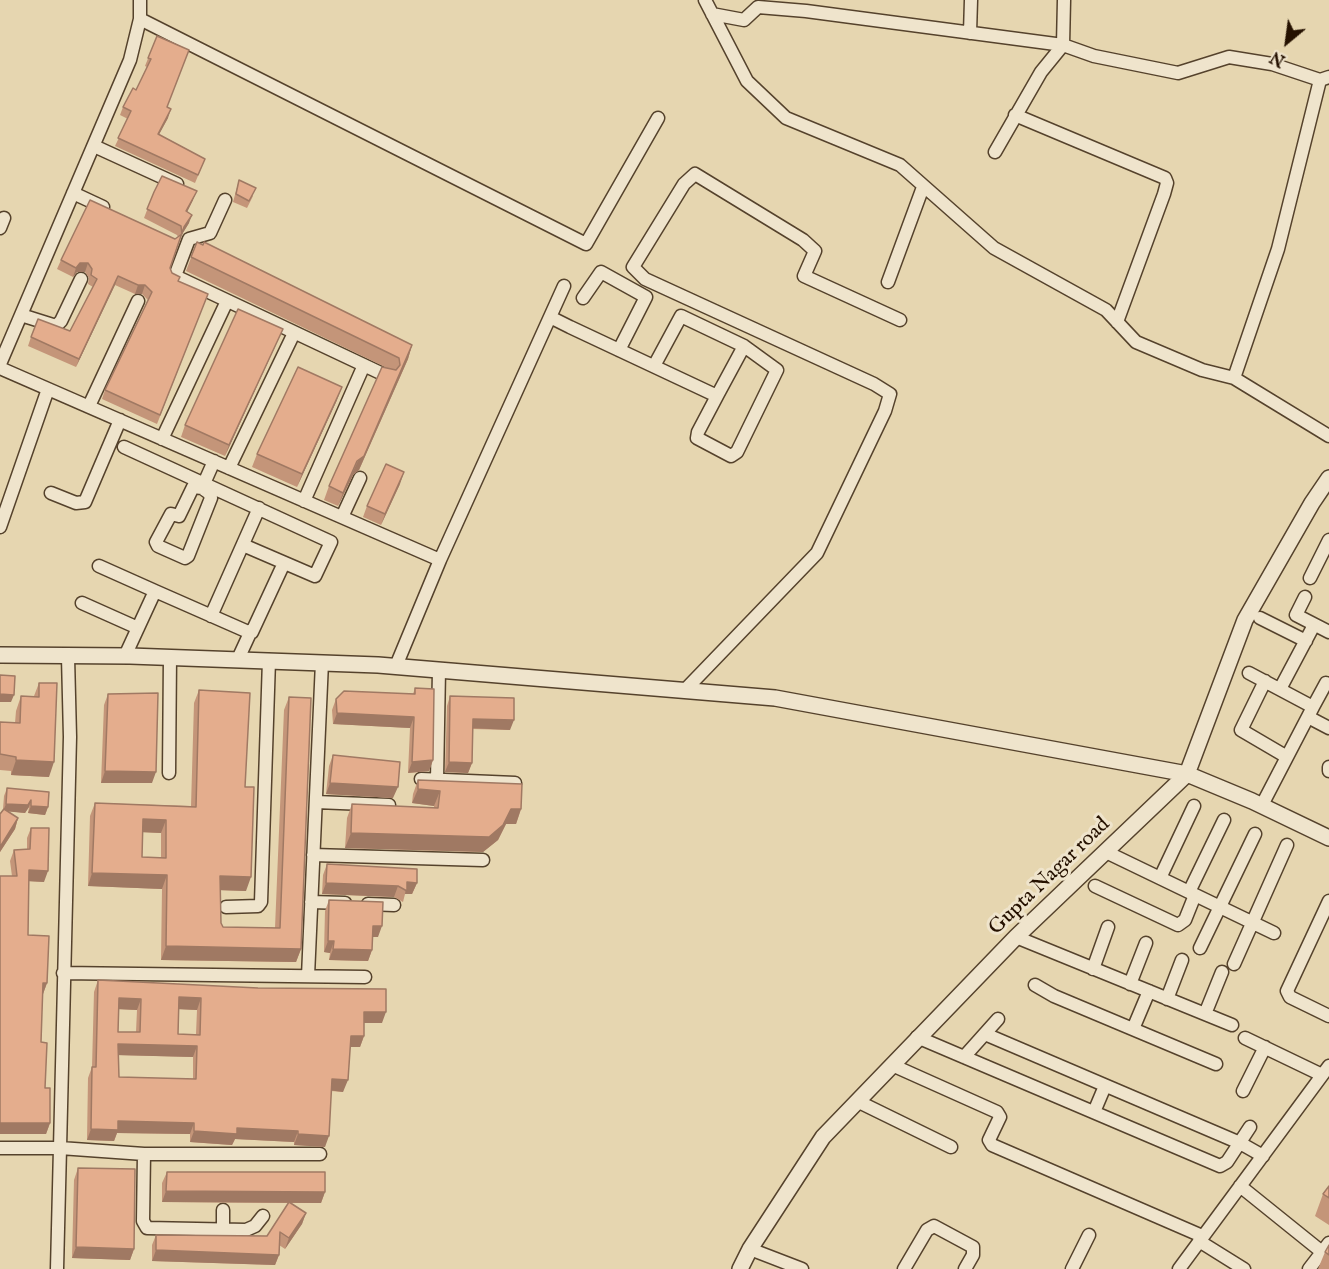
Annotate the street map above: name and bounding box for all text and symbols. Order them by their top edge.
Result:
north arrow [1257,12,1317,72]
text: N [1267,46,1289,70]
street label: Gupta Nagar road [984,813,1116,941]

